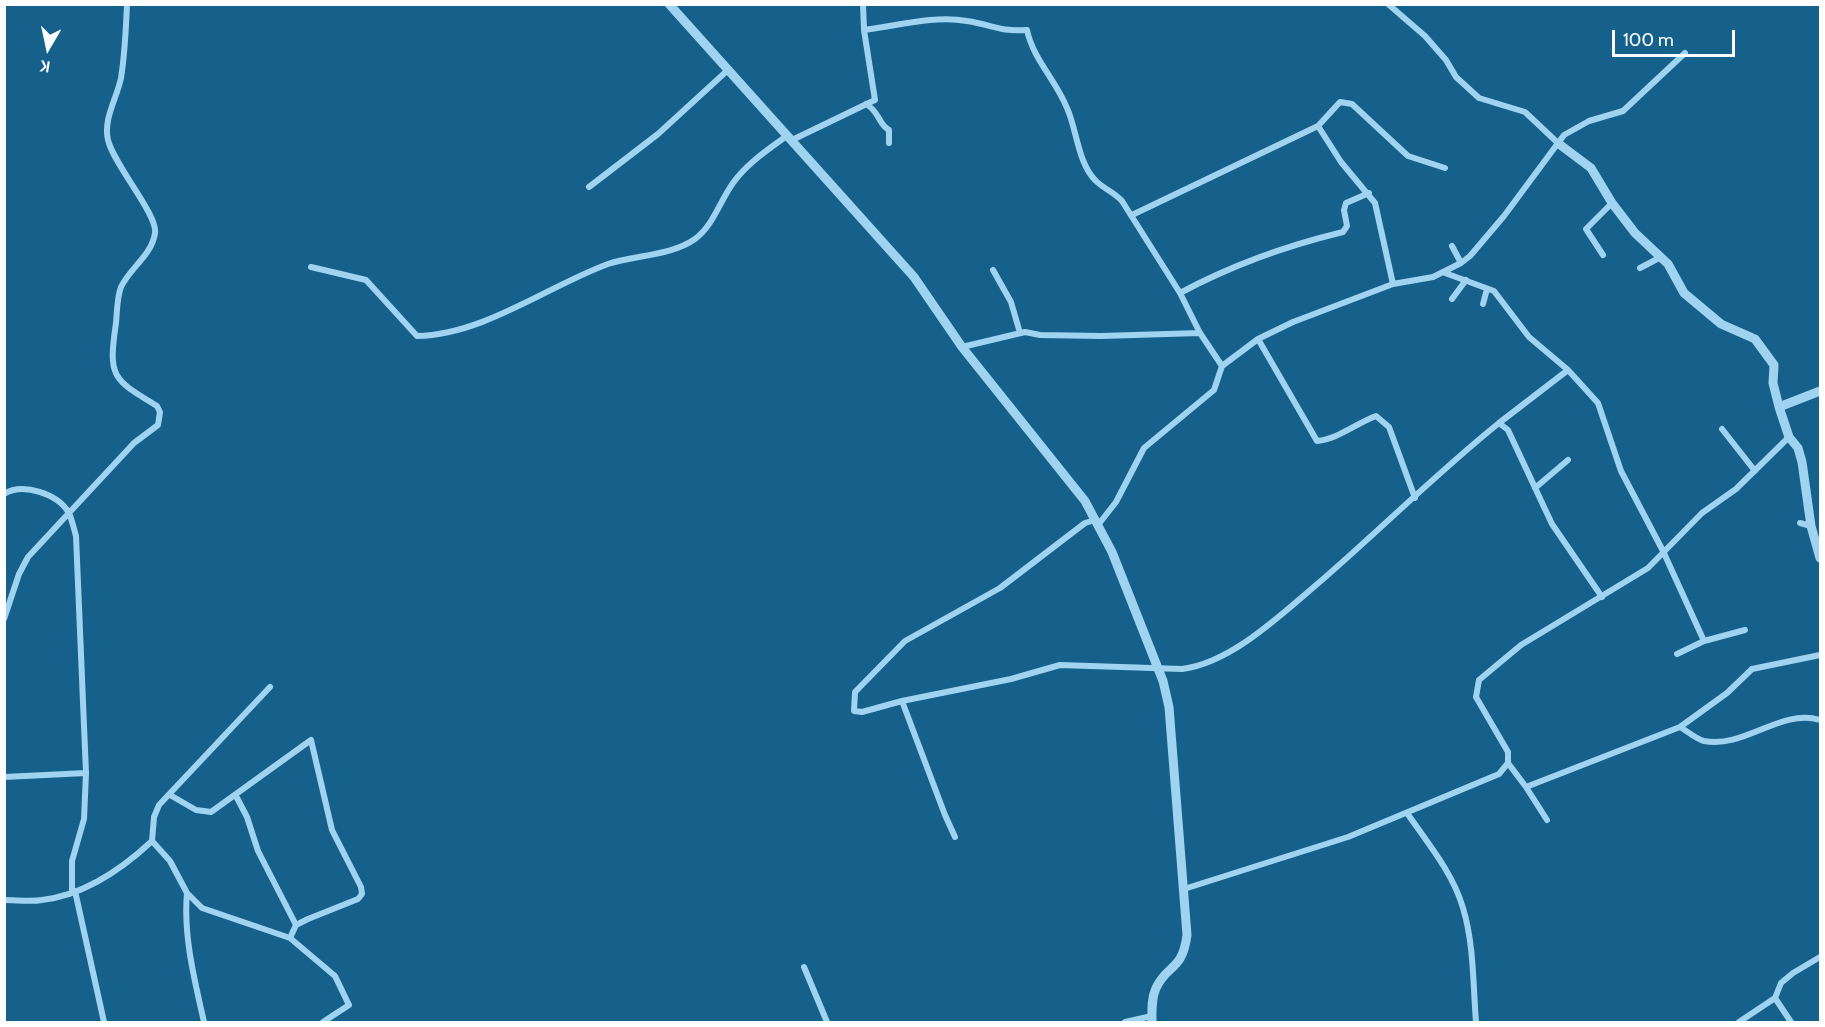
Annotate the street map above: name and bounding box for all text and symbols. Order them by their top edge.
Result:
north arrow [18,18,78,78]
scale bar [1615,18,1738,56]
text: 100 m [1623,29,1674,51]
text: K [39,56,52,76]

